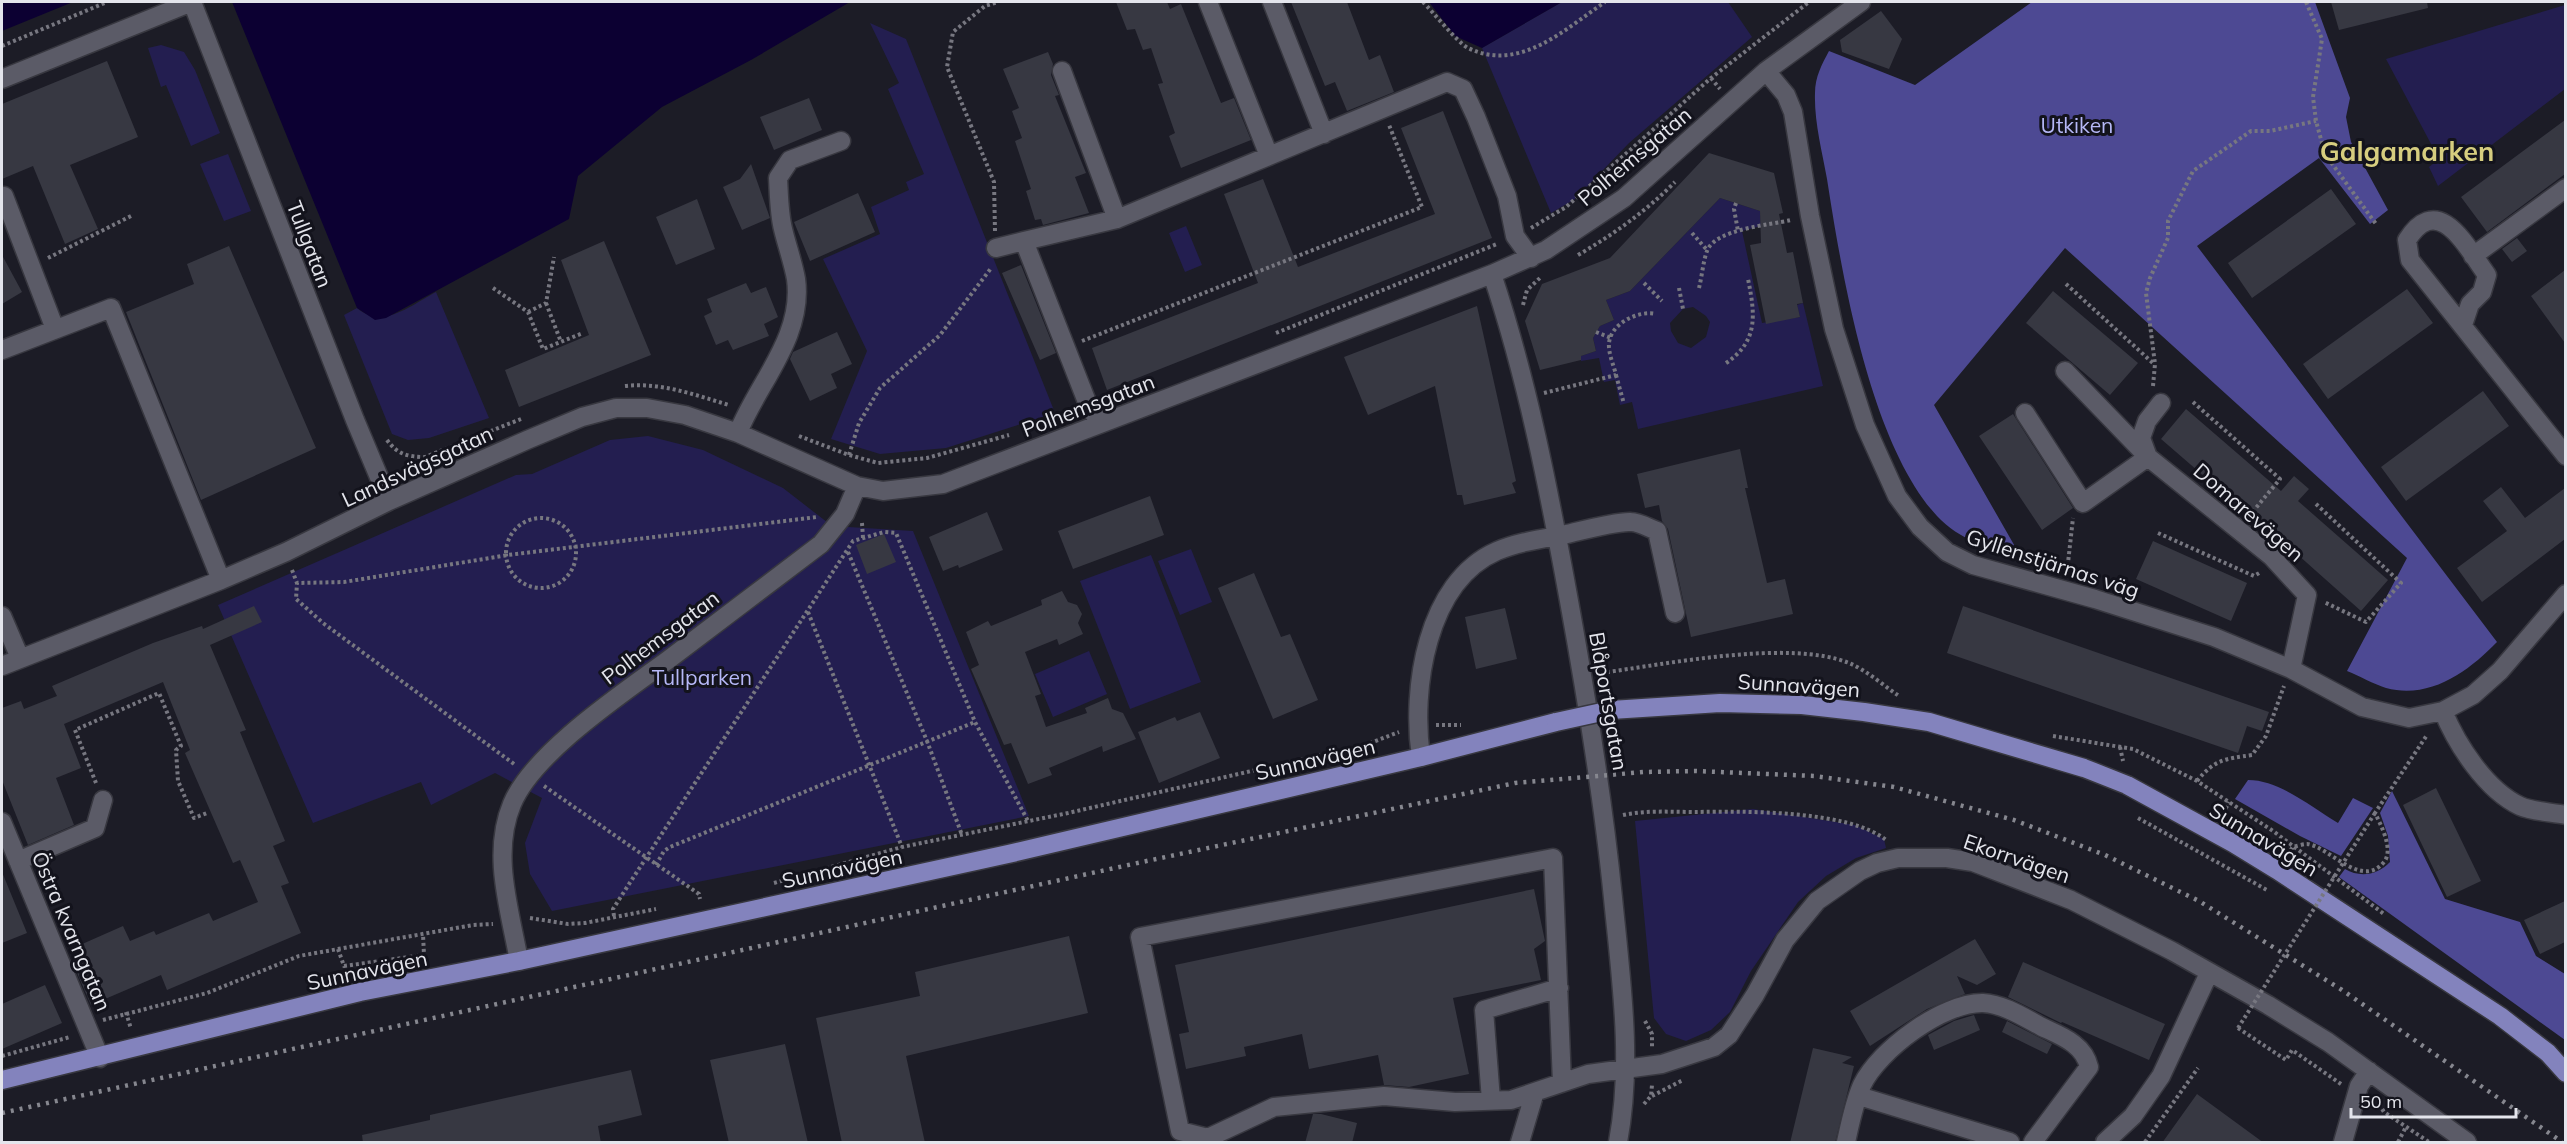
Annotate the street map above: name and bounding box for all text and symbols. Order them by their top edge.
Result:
street label: Polhemsgatan [1572,101,1696,211]
park label: Utkiken [2041,112,2113,138]
district label: Galgamarken [2320,134,2494,168]
street label: Tullgatan [282,197,338,291]
street label: Polhemsgatan [1018,368,1158,442]
street label: Landsvägsgatan [337,420,497,512]
street label: Domarevägen [2189,457,2309,567]
street label: Gyllenstjärnas väg [1963,523,2143,603]
street label: Polhemsgatan [596,584,724,690]
street label: Blåportsgatan [1584,630,1634,772]
park label: Tullparken [652,664,752,690]
street label: Sunnavägen [1737,668,1861,702]
street label: Sunnavägen [1252,733,1378,785]
street label: Sunnavägen [2205,796,2323,882]
street label: Ekorrvägen [1960,828,2074,888]
street label: Sunnavägen [779,843,905,893]
street label: Östra kvarngatan [27,847,117,1015]
street label: Sunnavägen [304,945,430,995]
scale bar [2351,1081,2516,1119]
text: 50 m [2360,1090,2402,1113]

